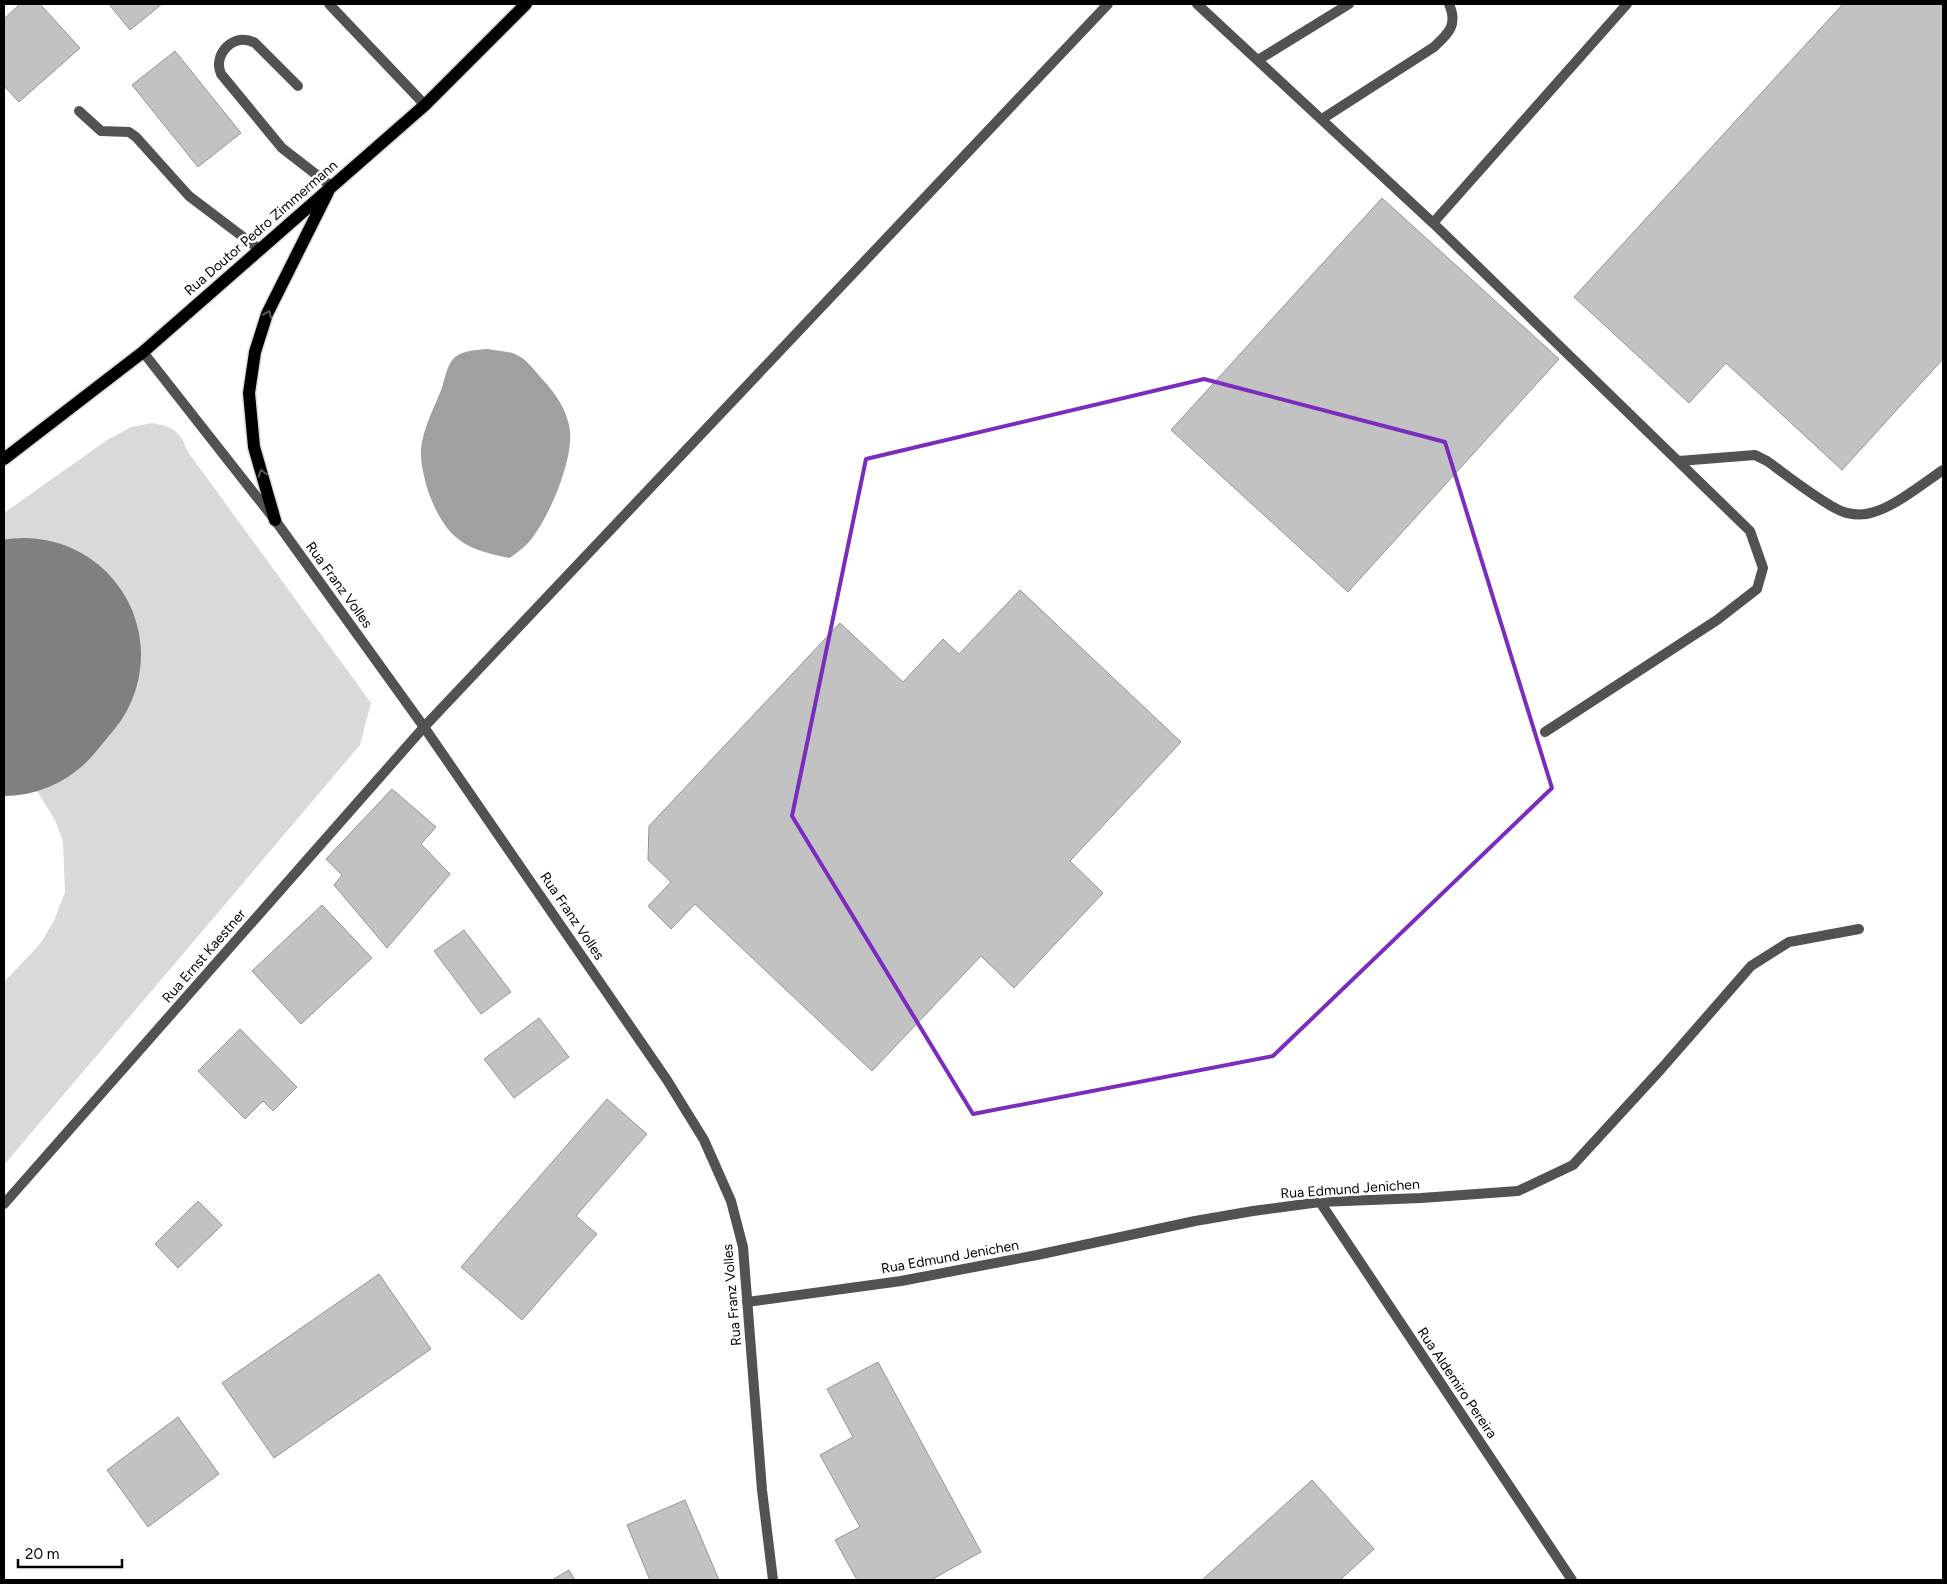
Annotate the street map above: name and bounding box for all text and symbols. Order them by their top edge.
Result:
street label: Rua Doutor Pedro Zimmermann [181,157,341,299]
one-way arrow [261,310,272,319]
one-way arrow [257,469,267,477]
street label: Rua Franz Volles [302,539,376,631]
street label: Rua Franz Volles [536,869,608,963]
street label: Rua Ernst Kaestner [159,906,249,1006]
street label: Rua Edmund Jenichen [1280,1176,1420,1202]
street label: Rua Edmund Jenichen [880,1236,1020,1277]
street label: Rua Franz Volles [719,1243,745,1347]
street label: Rua Aldemiro Pereira [1414,1324,1500,1442]
scale bar [18,1536,121,1568]
text: 20 m [25,1545,59,1563]

